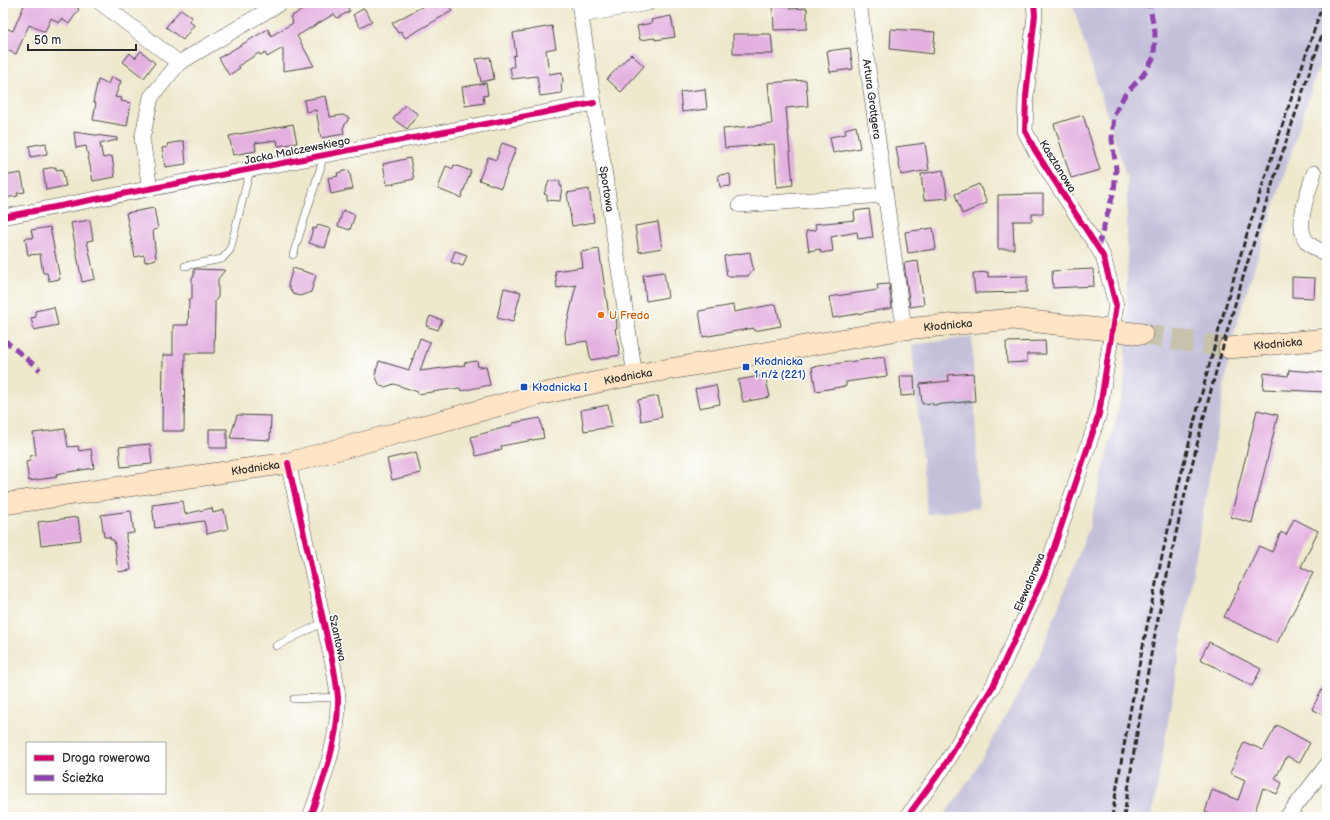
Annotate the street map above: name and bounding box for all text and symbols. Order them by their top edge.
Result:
scale bar [28,26,136,52]
text: 50 m [34,33,61,48]
street label: Artura Grottgera [860,58,884,140]
street label: Jacka Malczewskiego [243,134,351,167]
street label: Kasztanowa [1036,138,1079,195]
street label: Sportowa [597,165,616,213]
place label: U Freda [609,309,649,322]
marker: U Freda [596,310,606,320]
street label: Kłodnicka [923,317,973,334]
street label: Kłodnicka [1253,335,1303,353]
place label: Kłodnicka 1 n/ż (221) [754,355,806,381]
marker: Kłodnicka 1 n/ż (221) [741,362,751,372]
street label: Kłodnicka [603,366,653,388]
place label: Kłodnicka I [532,381,588,394]
marker: Kłodnicka I [519,382,529,392]
street label: Kłodnicka [230,458,281,478]
street label: Elewatorowa [1011,551,1048,613]
street label: Szantowa [326,614,349,662]
legend [26,742,166,794]
text: Droga rowerowa [62,751,150,766]
text: Ścieżka [62,769,104,786]

